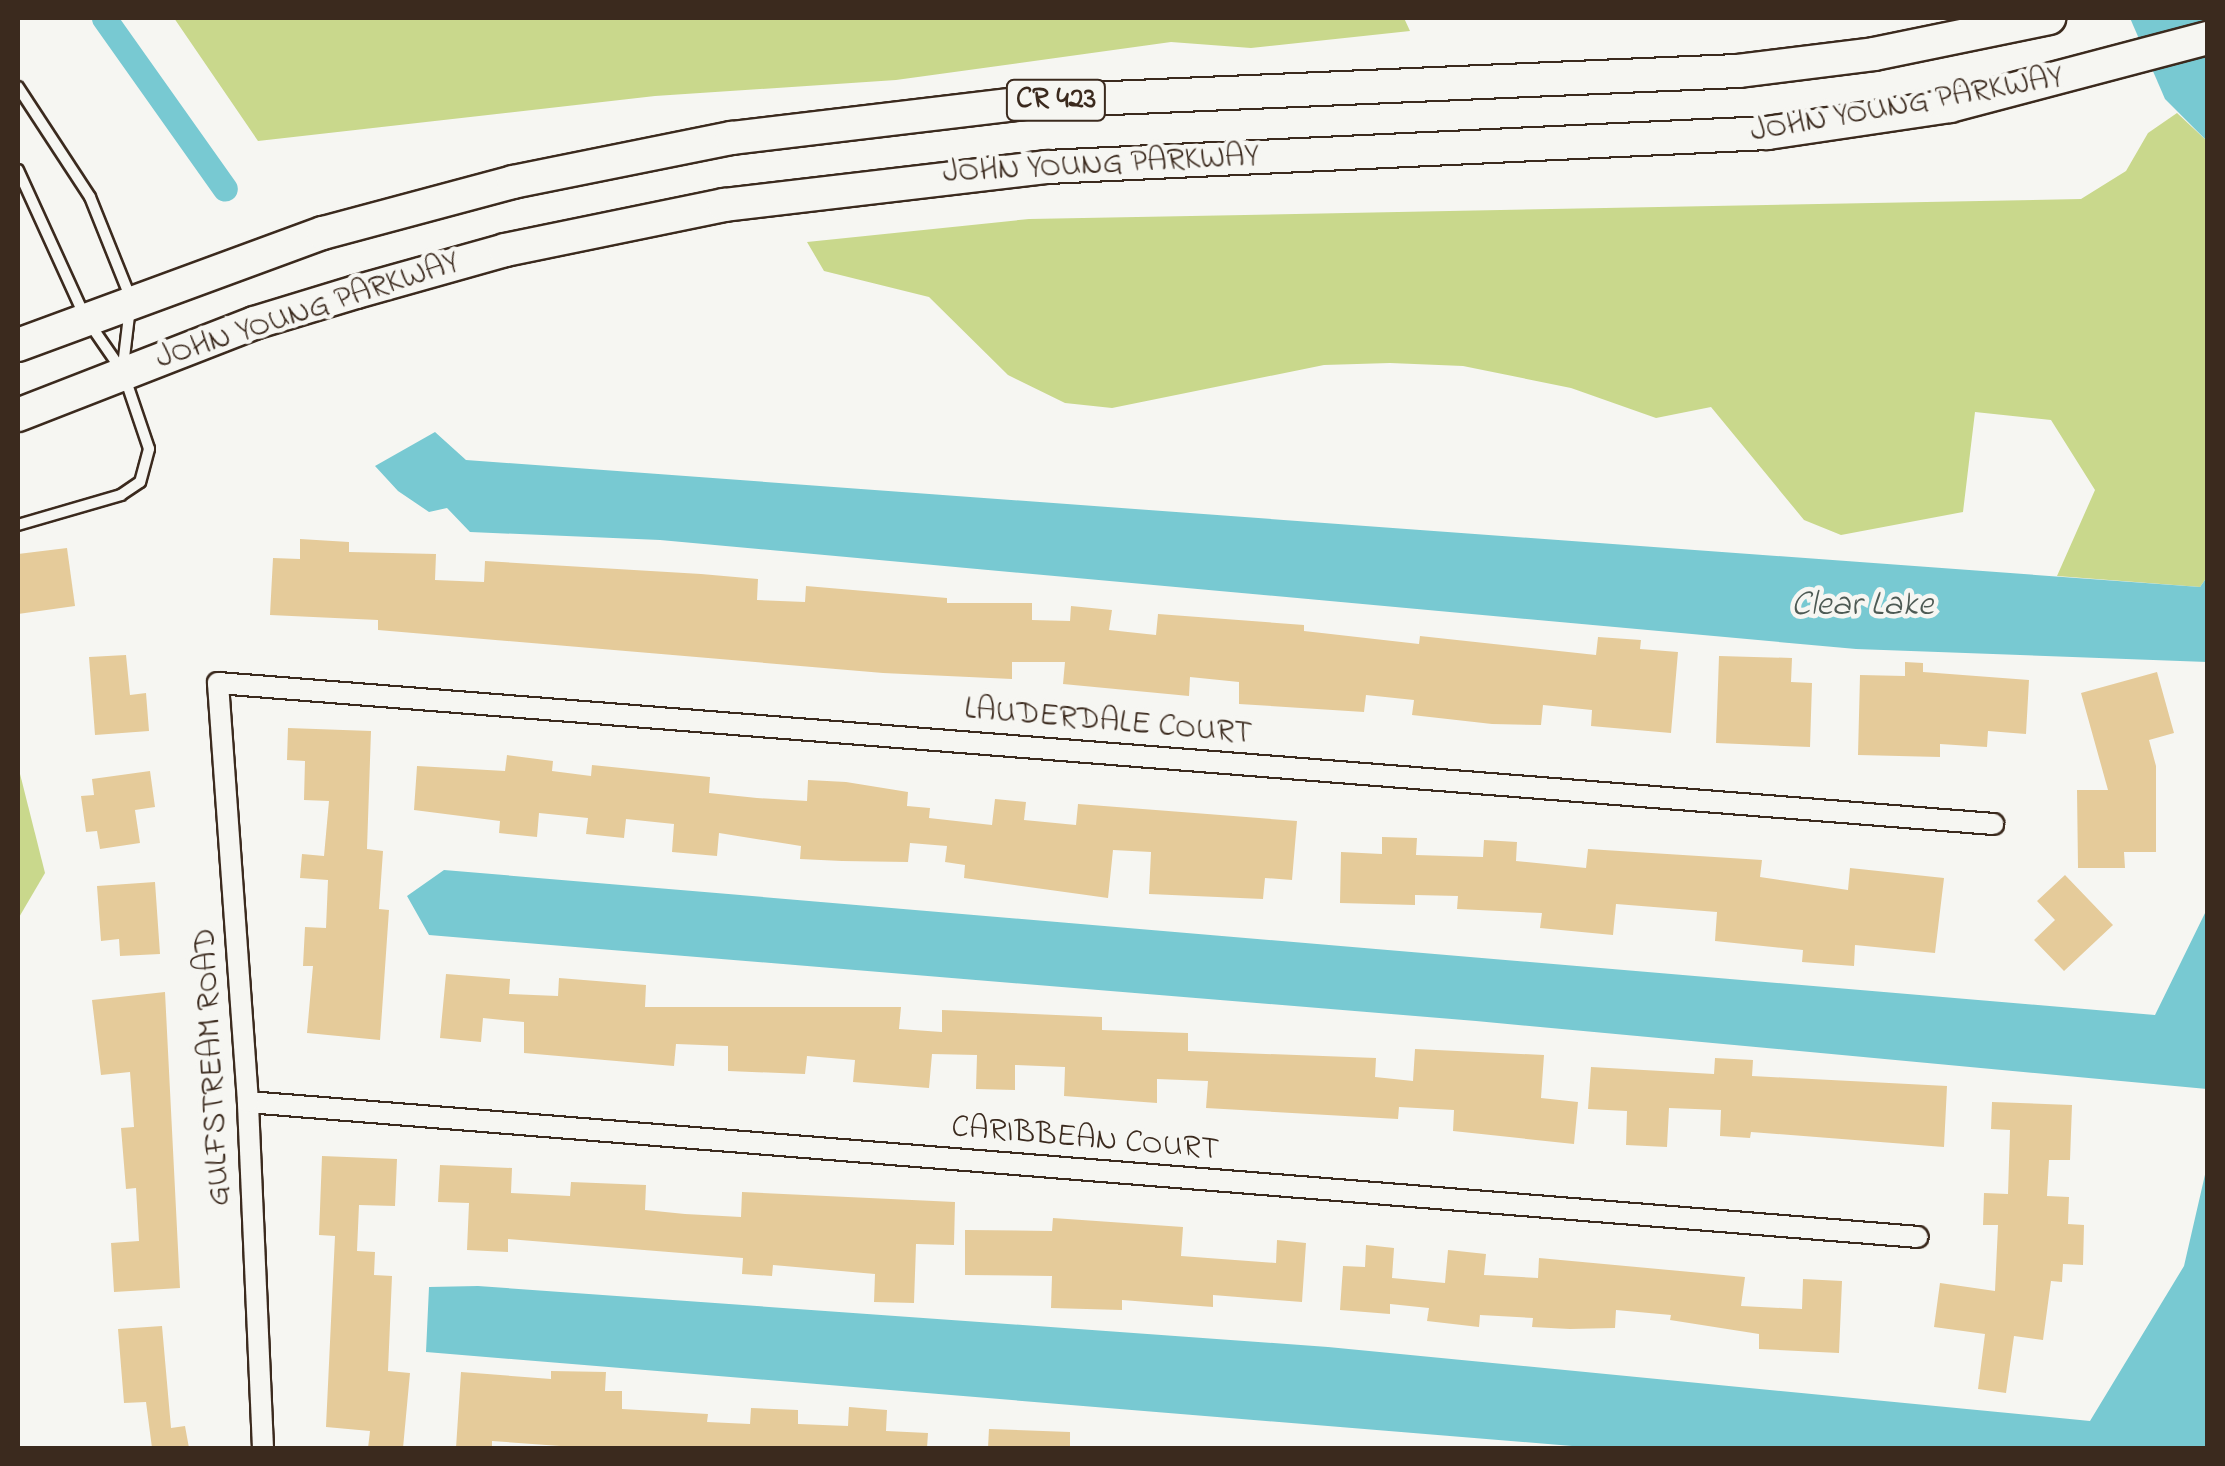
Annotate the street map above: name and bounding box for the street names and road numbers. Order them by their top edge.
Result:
street label: JOHN YOUNG PARKWAY [1748,60,2066,152]
road number: CR 423 [1004,75,1108,125]
street label: JOHN YOUNG PARKWAY [942,139,1260,193]
street label: JOHN YOUNG PARKWAY [151,245,465,379]
street label: LAUDERDALE COURT [963,691,1253,755]
street label: GULFSTREAM ROAD [188,927,240,1207]
street label: CARIBBEAN COURT [950,1109,1220,1171]

